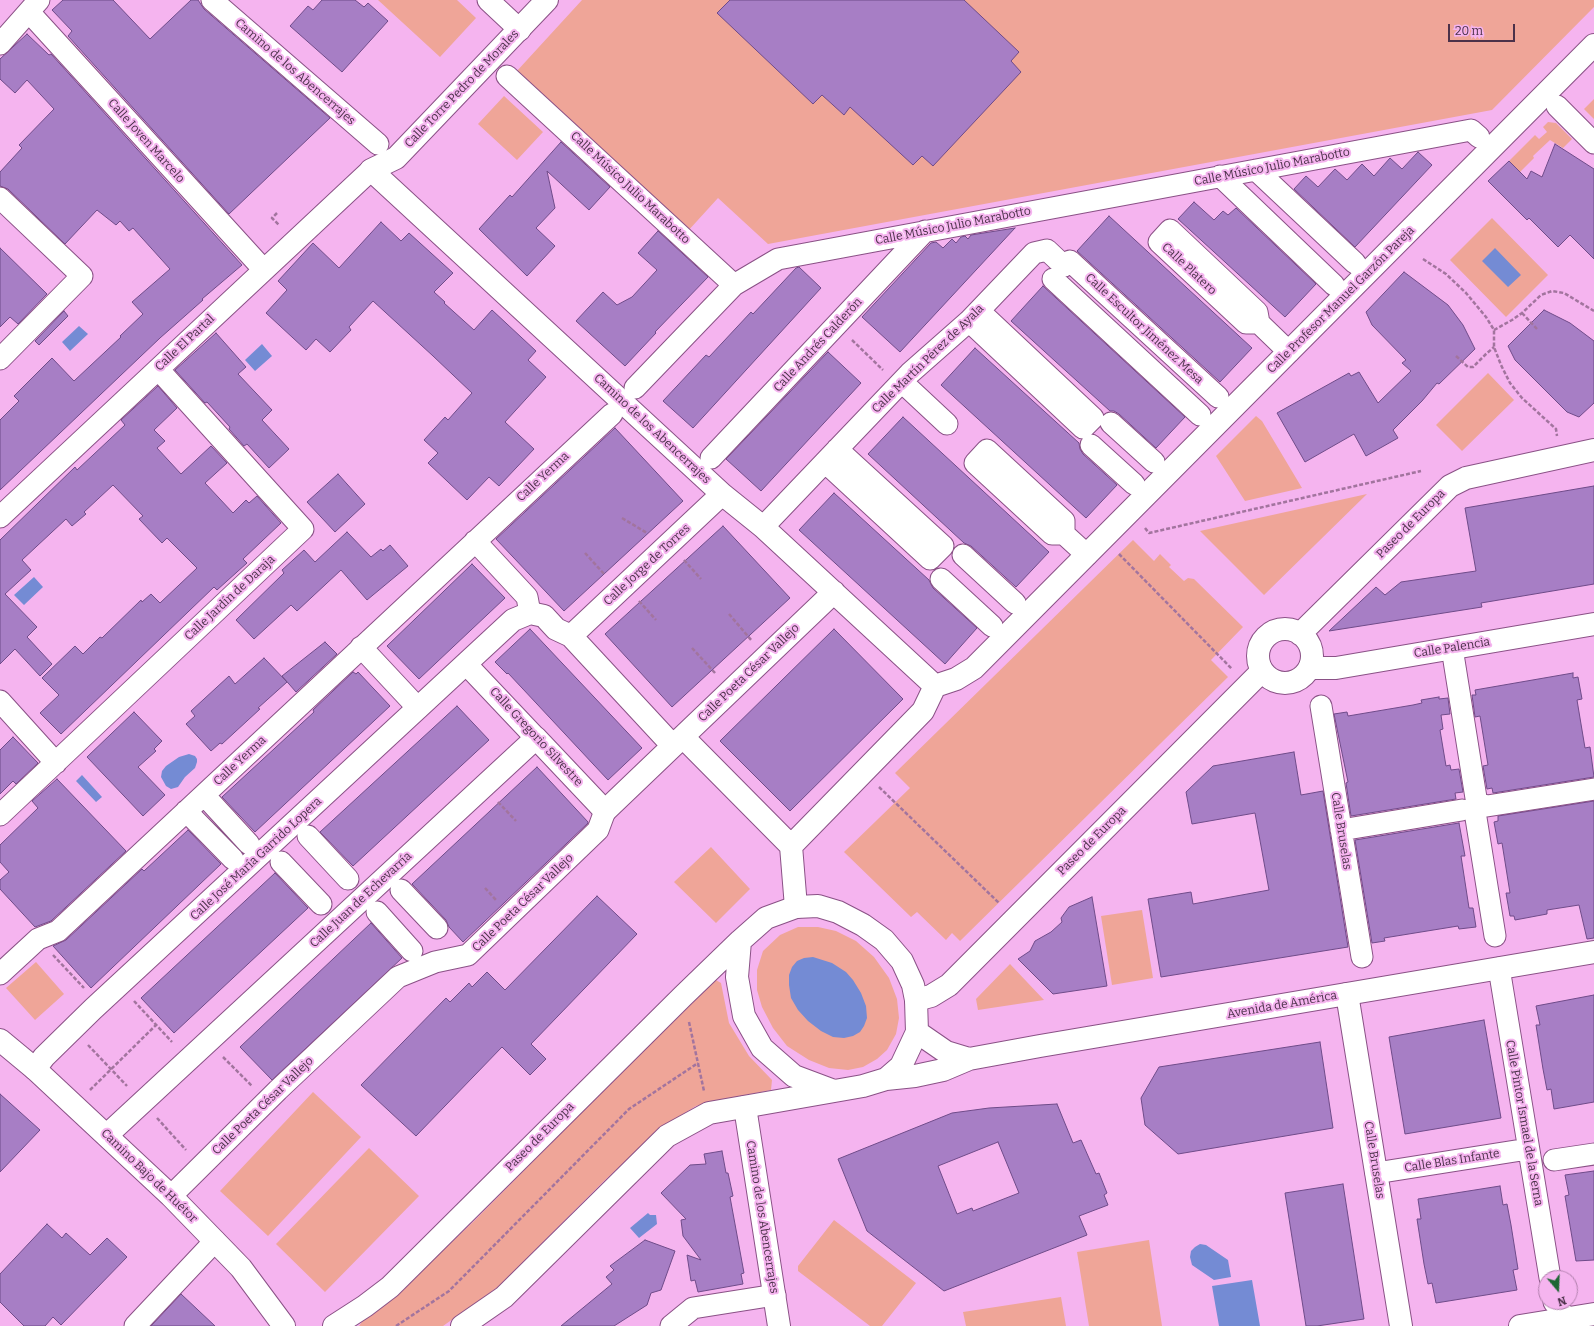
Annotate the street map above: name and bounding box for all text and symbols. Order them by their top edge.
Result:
street label: Camino de los Abencerrajes [232,16,358,128]
scale bar [1450,16,1517,42]
text: 20 m [1455,24,1483,38]
street label: Calle Torre Pedro de Morales [402,27,522,151]
street label: Calle Joven Marcelo [105,96,187,186]
street label: Calle Músico Julio Marabotto [567,129,693,247]
street label: Calle Músico Julio Marabotto [1193,145,1351,189]
street label: Calle Músico Julio Marabotto [874,204,1032,248]
street label: Calle Profesor Manuel Garzón Pareja [1264,223,1418,377]
street label: Calle Platero [1159,240,1219,298]
street label: Calle Escultor Jiménez Mesa [1082,271,1206,387]
street label: Calle Andrés Calderón [771,295,865,395]
street label: Calle Martín Pérez de Ayala [869,302,987,416]
street label: Calle El Partal [152,312,218,374]
street label: Camino de los Abencerrajes [591,371,713,487]
street label: Calle Yerma [514,449,572,505]
street label: Paseo de Europa [1374,487,1448,561]
street label: Calle Jorge de Torres [601,521,693,609]
street label: Calle Jardín de Daraja [182,552,278,644]
street label: Calle Poeta César Vallejo [696,621,802,725]
street label: Calle Palencia [1413,635,1491,661]
street label: Calle Gregorio Silvestre [486,685,586,789]
street label: Calle Yerma [211,733,269,789]
street label: Calle Bruselas [1328,791,1354,871]
street label: Calle José María Garrido Lopera [187,794,325,924]
street label: Paseo de Europa [1055,804,1129,878]
street label: Calle Juan de Echevarría [307,849,415,951]
street label: Calle Poeta César Vallejo [470,851,576,955]
street label: Avenida de América [1226,988,1338,1022]
street label: Calle Pintor Ismael de la Serna [1502,1039,1546,1207]
street label: Calle Poeta César Vallejo [210,1054,316,1158]
street label: Paseo de Europa [503,1100,577,1174]
street label: Calle Bruselas [1361,1120,1387,1200]
street label: Camino Bajo de Huétor [98,1126,200,1226]
street label: Camino de los Abencerrajes [743,1139,781,1295]
street label: Calle Blas Infante [1403,1146,1501,1176]
north arrow [1538,1270,1578,1310]
text: N [1556,1293,1568,1308]

